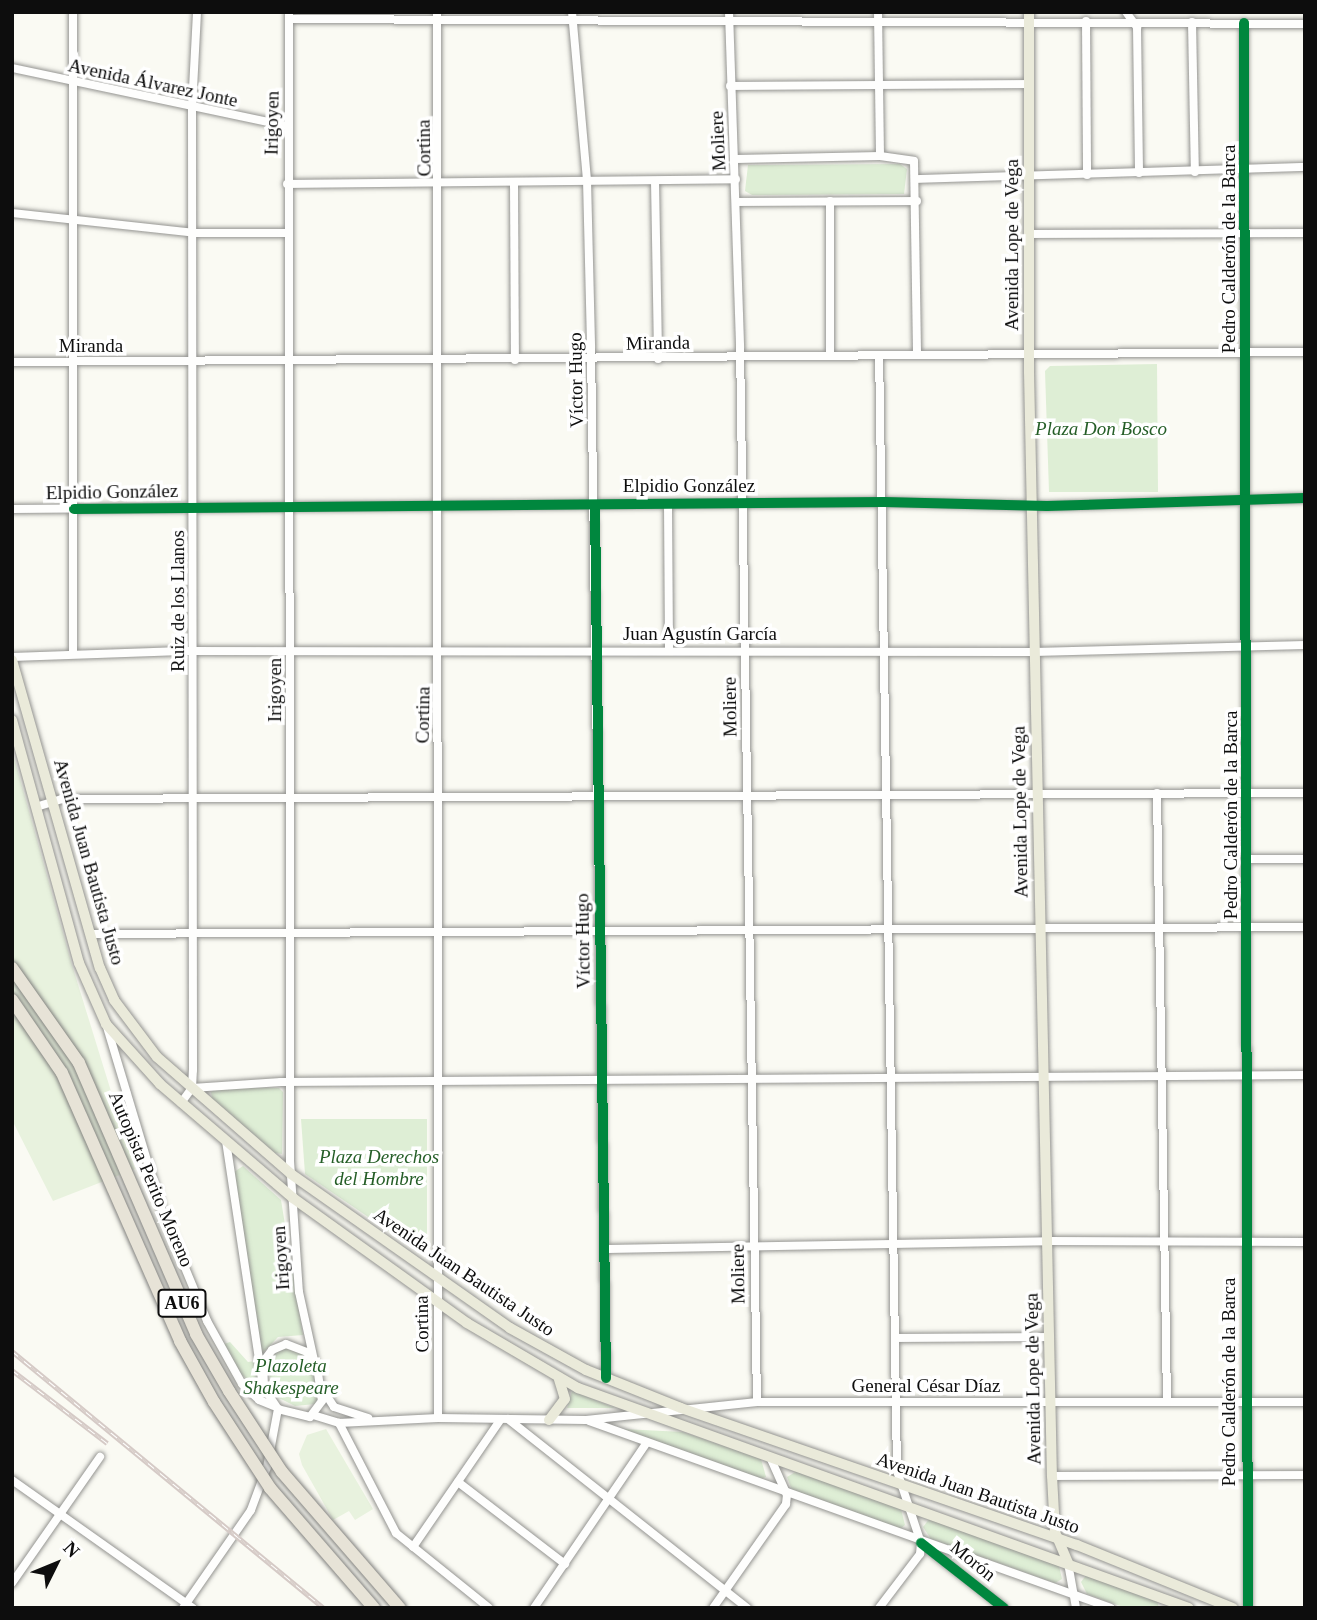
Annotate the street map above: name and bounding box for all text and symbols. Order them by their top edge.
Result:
street label: Avenida Álvarez Jonte [66,54,240,112]
street label: Irigoyen [260,91,284,155]
street label: Moliere [705,110,731,172]
street label: Cortina [412,119,436,177]
street label: Pedro Calderón de la Barca [1218,145,1240,353]
street label: Avenida Lope de Vega [1001,159,1023,331]
street label: Miranda [626,331,690,355]
street label: Víctor Hugo [564,332,588,428]
street label: Miranda [59,335,123,357]
park label: Plaza Don Bosco [1035,418,1167,440]
street label: Elpidio González [623,475,755,497]
street label: Elpidio González [46,479,178,505]
street label: Ruiz de los Llanos [167,530,189,672]
street label: Juan Agustín García [622,623,778,645]
street label: Irigoyen [264,658,286,722]
street label: Moliere [718,677,742,737]
street label: Cortina [411,686,435,744]
street label: Pedro Calderón de la Barca [1220,711,1242,919]
street label: Avenida Lope de Vega [1007,726,1033,898]
street label: Avenida Juan Bautista Justo [49,756,129,968]
street label: Víctor Hugo [571,893,595,989]
street label: Autopista Perito Moreno [104,1088,198,1270]
park label: Plaza Derechos del Hombre [319,1146,439,1190]
street label: Avenida Juan Bautista Justo [369,1203,559,1341]
street label: Irigoyen [267,1225,295,1291]
street label: Moliere [726,1244,750,1304]
street label: Pedro Calderón de la Barca [1218,1278,1240,1486]
road number: AU6 [158,1288,206,1318]
street label: Avenida Lope de Vega [1020,1293,1046,1465]
street label: Cortina [410,1295,434,1353]
park label: Plazoleta Shakespeare [243,1355,339,1399]
street label: General César Díaz [852,1375,1000,1397]
street label: Avenida Juan Bautista Justo [873,1447,1083,1539]
north arrow [21,1529,91,1599]
street label: Morón [946,1536,1000,1586]
text: N [59,1537,84,1562]

